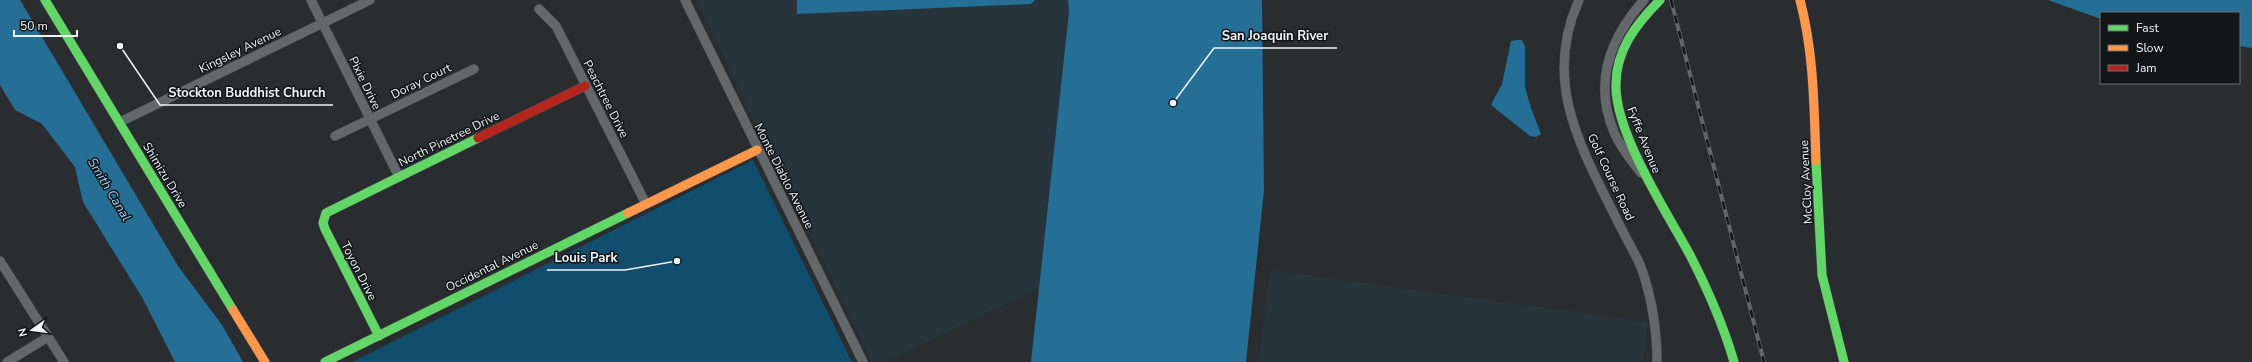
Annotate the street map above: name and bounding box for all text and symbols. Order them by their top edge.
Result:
scale bar [14,12,77,38]
legend [2100,12,2240,84]
text: 50 m [20,18,48,34]
text: Fast [2136,20,2159,36]
street label: Kingsley Avenue [196,23,284,77]
callout: San Joaquin River [1214,23,1337,48]
text: San Joaquin River [1222,27,1329,45]
text: Slow [2136,40,2164,56]
street label: Pixie Drive [345,54,385,112]
street label: Peachtree Drive [580,57,632,141]
street label: Doray Court [388,59,455,102]
text: Jam [2135,60,2157,76]
callout: Stockton Buddhist Church [160,80,333,105]
text: Stockton Buddhist Church [168,84,326,102]
street label: Fyffe Avenue [1623,104,1665,176]
street label: North Pinetree Drive [396,108,502,170]
street label: Monte Diablo Avenue [750,120,818,232]
street label: Golf Course Road [1584,131,1638,223]
street label: Shimizu Drive [139,139,191,211]
street label: McCloy Avenue [1796,140,1816,224]
water label: Smith Canal [83,154,135,225]
street label: Occidental Avenue [443,237,541,295]
street label: Toyon Drive [337,239,381,303]
callout: Louis Park [547,245,625,270]
text: Louis Park [555,249,618,267]
north arrow [12,310,52,350]
text: N [15,326,31,338]

